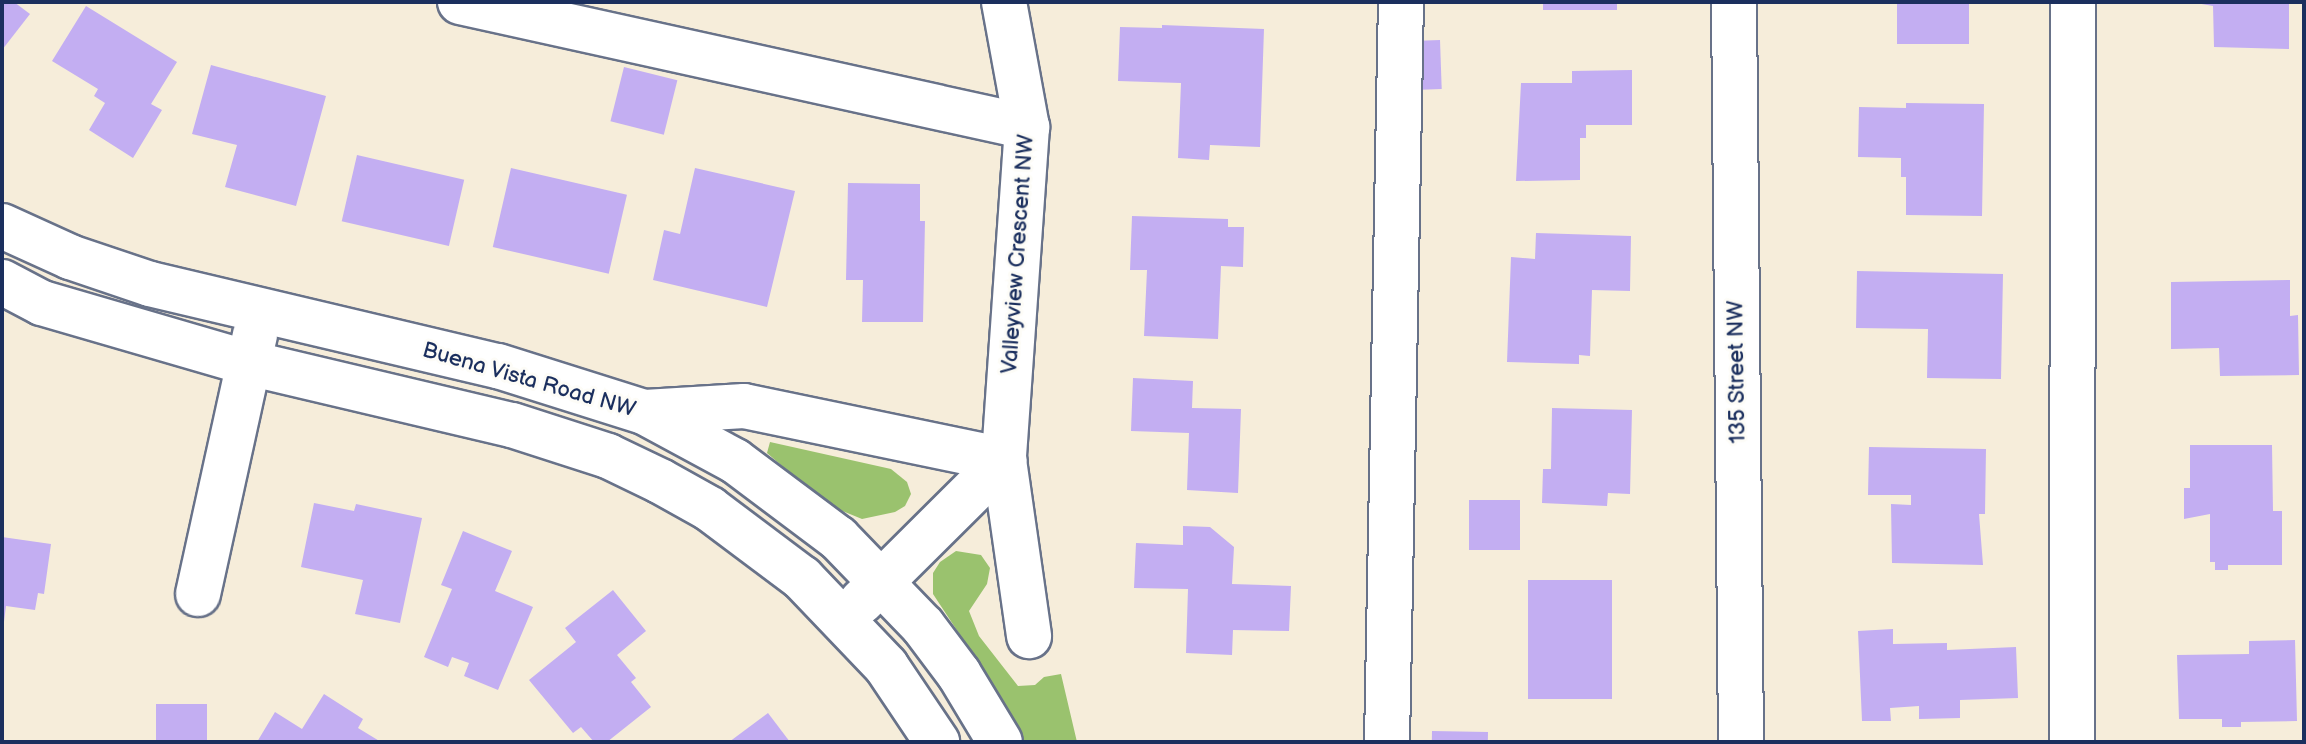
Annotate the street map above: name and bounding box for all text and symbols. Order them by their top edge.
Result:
street label: Valleyview Crescent NW [996,133,1040,375]
street label: 135 Street NW [1723,300,1751,444]
street label: Buena Vista Road NW [419,337,639,423]

